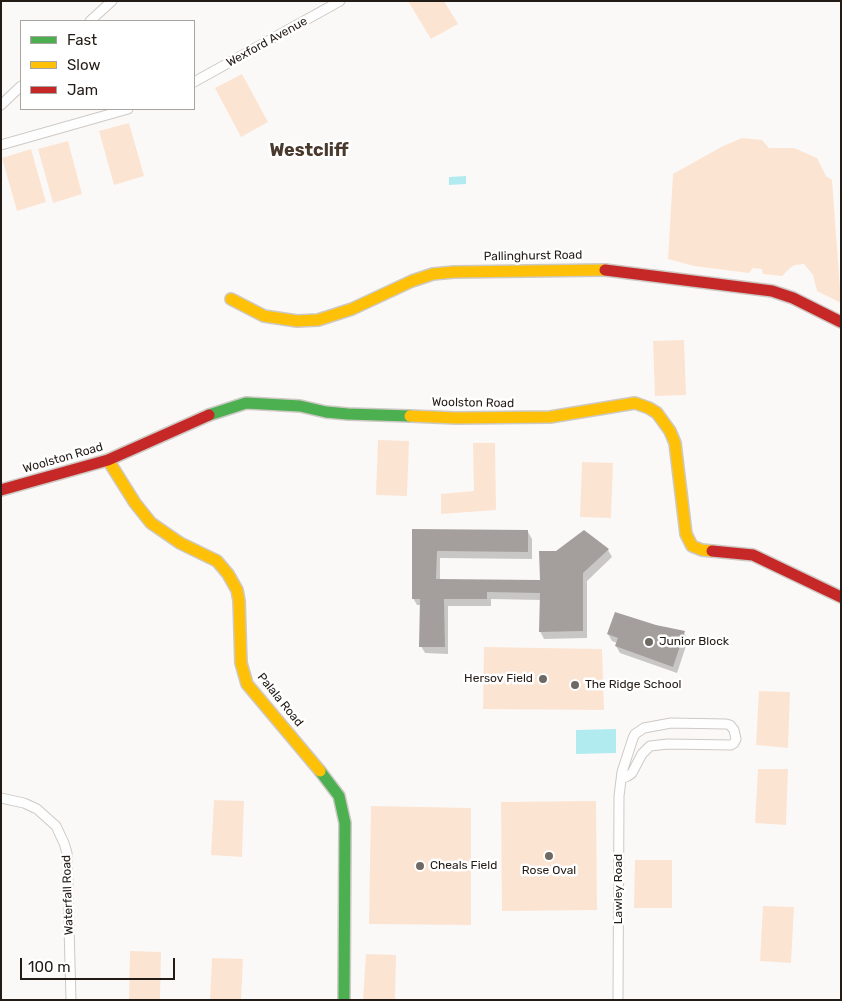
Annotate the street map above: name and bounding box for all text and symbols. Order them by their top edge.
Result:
street label: Wexford Avenue [224,14,310,70]
legend [20,20,195,110]
text: Fast [67,31,97,49]
text: Slow [67,56,100,74]
text: Jam [67,81,98,99]
district label: Westcliff [269,140,349,162]
street label: Pallinghurst Road [484,248,582,264]
street label: Woolston Road [432,395,514,411]
street label: Woolston Road [21,440,105,476]
place label: Junior Block [659,635,729,649]
marker: Junior Block [643,636,655,648]
street label: Palala Road [254,670,306,730]
place label: Hersov Field [464,672,533,686]
marker: Hersov Field [537,673,549,685]
place label: The Ridge School [585,678,681,692]
marker: The Ridge School [569,679,581,691]
marker: Rose Oval [543,850,555,862]
street label: Lawley Road [612,854,626,924]
street label: Waterfall Road [59,855,77,935]
place label: Cheals Field [430,859,497,873]
marker: Cheals Field [414,860,426,872]
place label: Rose Oval [522,864,576,878]
scale bar [22,948,178,980]
text: 100 m [28,958,70,976]

